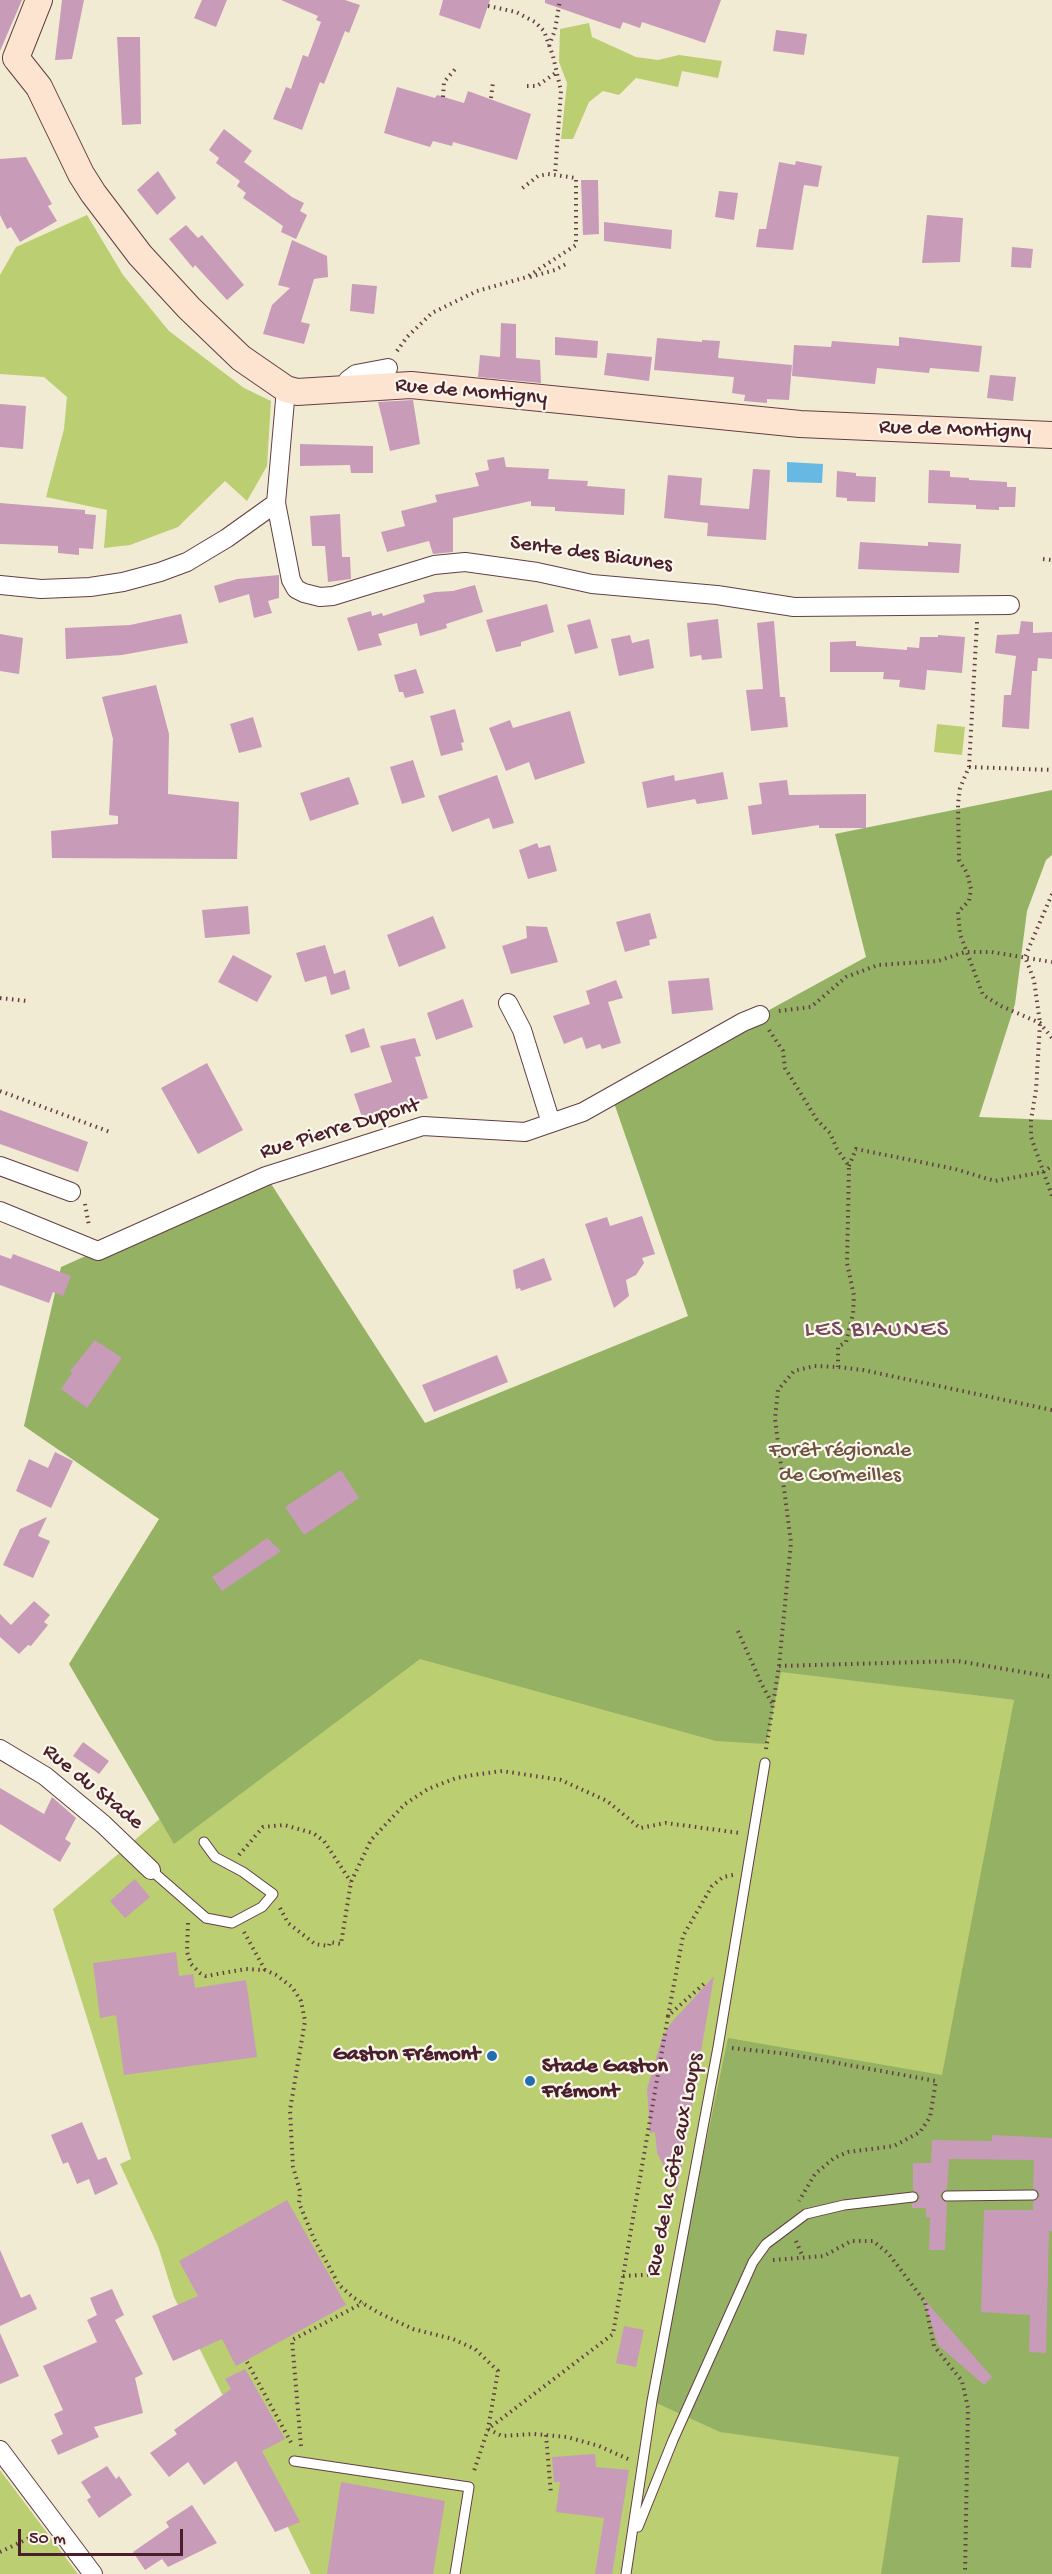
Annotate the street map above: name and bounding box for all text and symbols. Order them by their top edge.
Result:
street label: Rue de Montigny [394,373,548,413]
street label: Rue de Montigny [878,415,1032,447]
street label: Sente des Biaunes [508,531,674,579]
street label: Rue Pierre Dupont [257,1093,423,1167]
district label: LES BIAUNES [805,1317,949,1345]
park label: Forêt régionale de Cormeilles [769,1439,911,1490]
street label: Rue du Stade [36,1739,148,1837]
place label: Gaston Frémont [333,2043,480,2069]
marker: Gaston Frémont [485,2049,499,2063]
street label: Rue de la Côte aux Loups [641,2051,711,2279]
place label: Stade Gaston Frémont [542,2055,668,2106]
marker: Stade Gaston Frémont [523,2074,537,2088]
scale bar [21,2517,186,2555]
text: 50 m [29,2529,66,2550]

